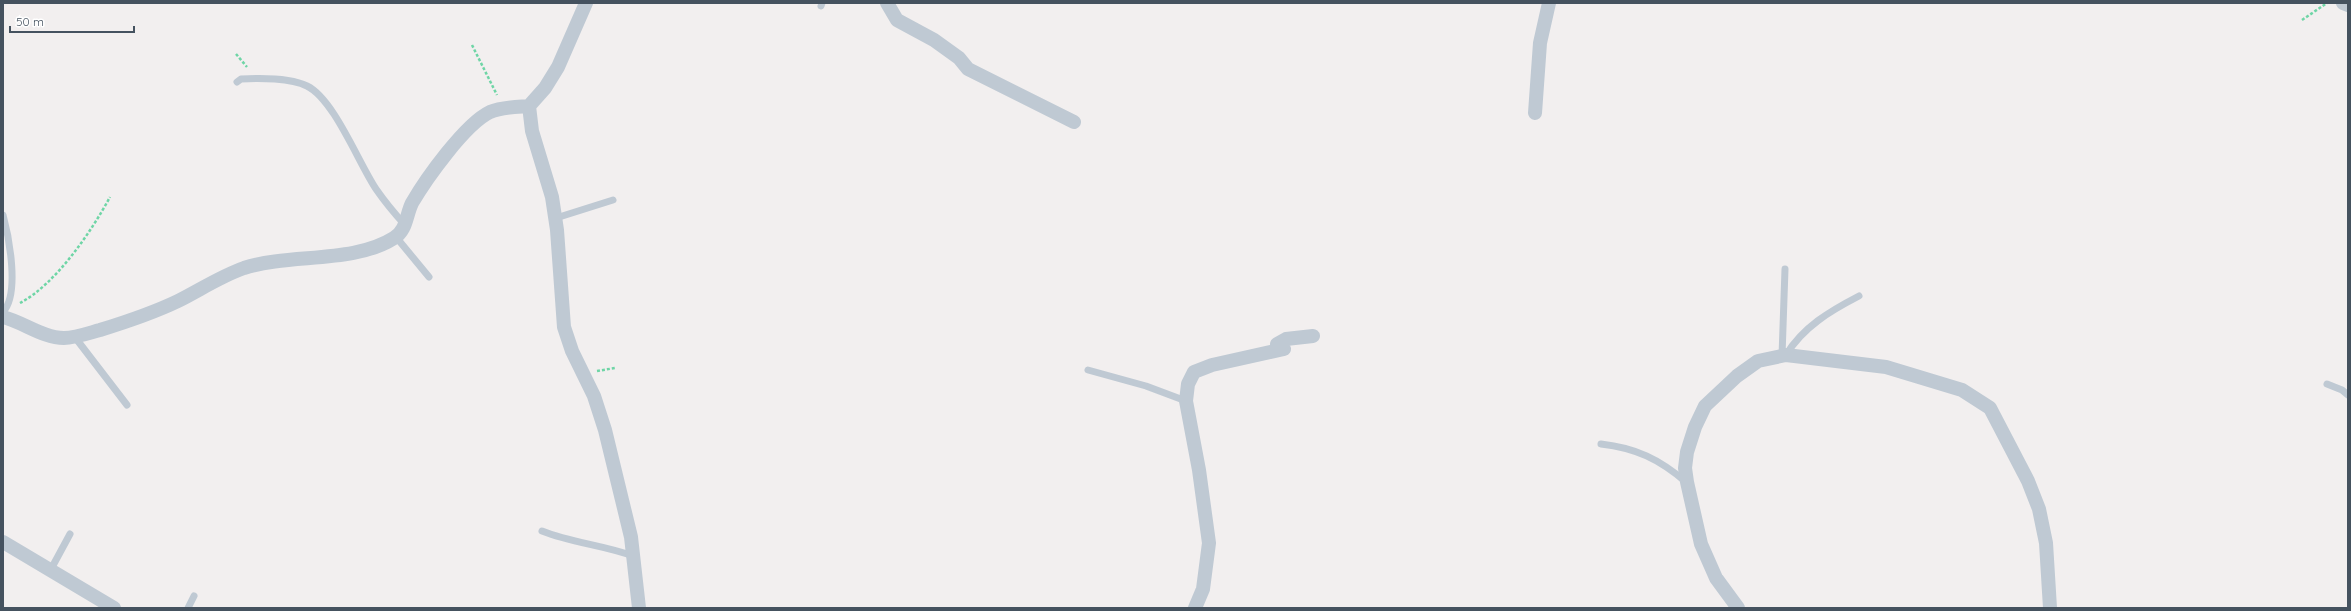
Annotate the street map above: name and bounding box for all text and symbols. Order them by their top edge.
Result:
scale bar [10,8,134,34]
text: 50 m [16,14,44,29]

